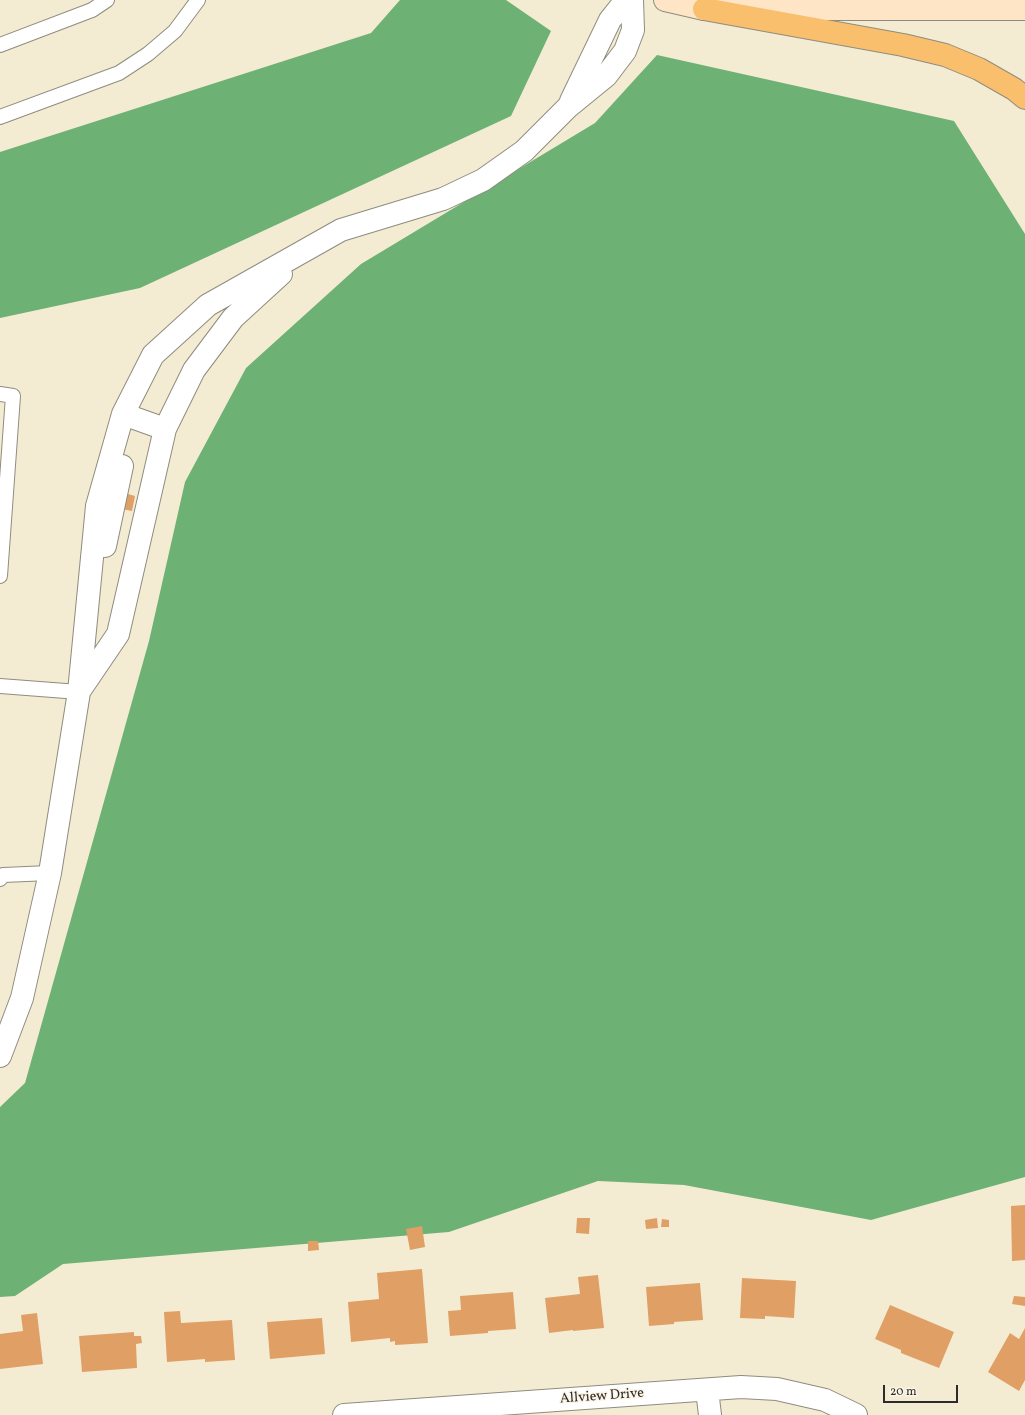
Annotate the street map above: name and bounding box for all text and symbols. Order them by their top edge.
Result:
scale bar [885,1377,960,1403]
text: 20 m [890,1384,917,1400]
street label: Allview Drive [559,1386,645,1408]

